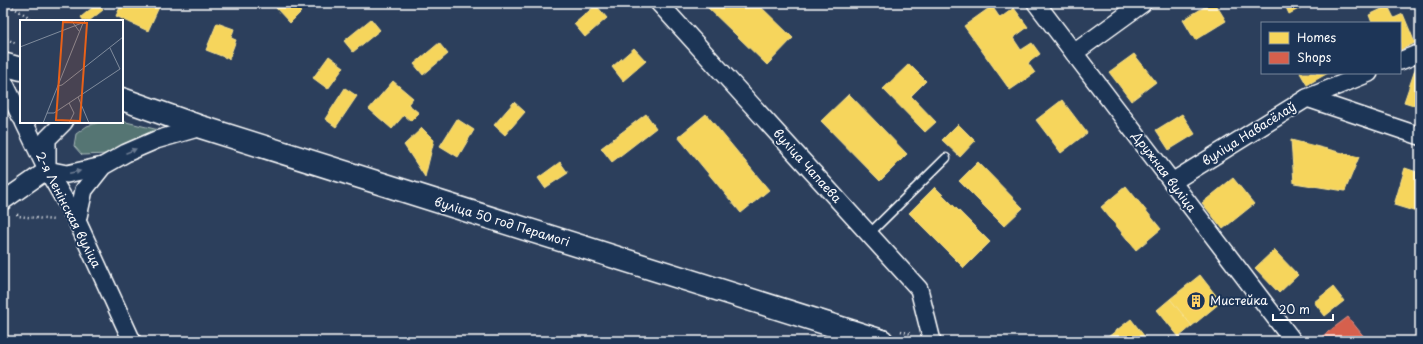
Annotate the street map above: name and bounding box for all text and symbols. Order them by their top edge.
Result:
inset map [20,20,123,123]
legend [1261,22,1401,74]
text: Homes [1297,28,1336,46]
text: Shops [1297,48,1332,66]
street label: вуліца Навасёлаў [1198,97,1299,169]
street label: вуліца Чапаева [769,124,846,207]
street label: Дружная вуліца [1128,127,1201,216]
one-way arrow [126,147,138,153]
street label: 2-я Ленінская вуліца [32,148,106,271]
one-way arrow [69,168,81,174]
street label: вуліца 50 год Перамогі [432,192,572,250]
building icon: Мистейка [1185,290,1207,312]
place label: Мистейка [1210,291,1268,309]
scale bar [1273,296,1333,322]
text: 20 m [1279,300,1310,318]

